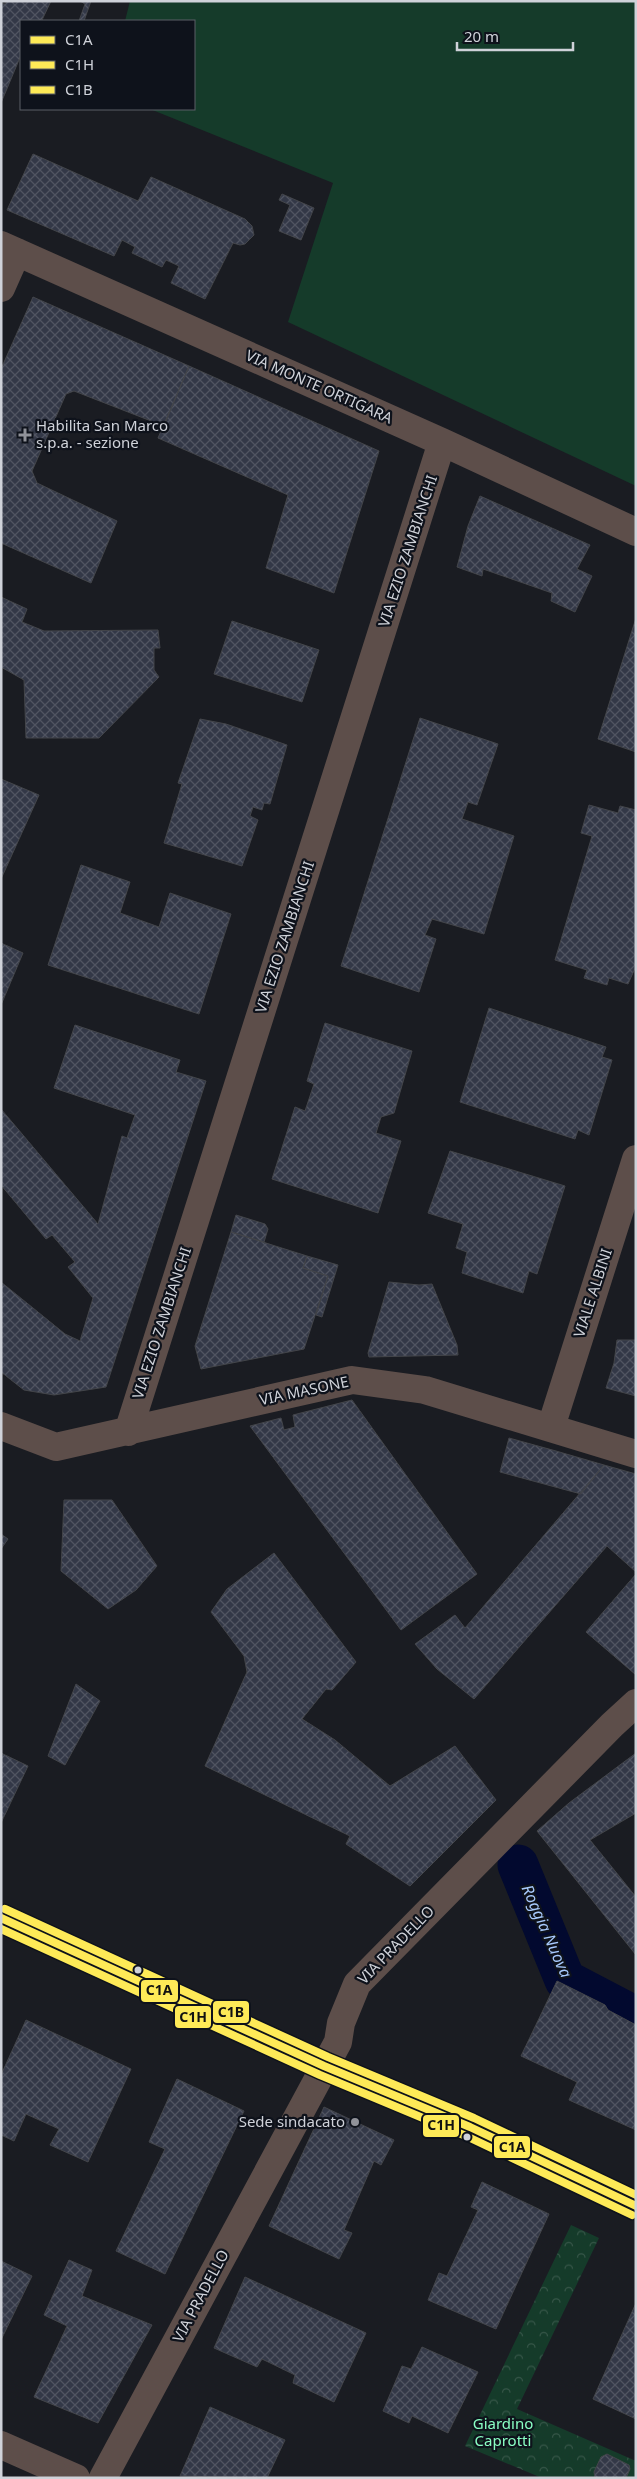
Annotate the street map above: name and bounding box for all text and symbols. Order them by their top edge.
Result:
legend [20,20,195,110]
scale bar [457,20,573,52]
text: 20 m [464,26,499,46]
text: C1A [65,29,93,49]
text: C1H [65,54,94,74]
text: C1B [65,79,93,99]
street label: VIA MONTE ORTIGARA [243,345,396,428]
place label: Habilita San Marco s.p.a. - sezione [36,415,168,452]
marker: Habilita San Marco s.p.a. - sezione [18,428,32,442]
street label: VIA EZIO ZAMBIANCHI [373,472,441,629]
street label: VIA EZIO ZAMBIANCHI [250,858,318,1015]
street label: VIA EZIO ZAMBIANCHI [127,1244,195,1401]
street label: VIALE ALBINI [568,1246,616,1340]
street label: VIA MASONE [257,1371,350,1409]
water label: Roggia Nuova [517,1881,577,1981]
street label: VIA PRADELLO [353,1901,438,1988]
unlabelled marker [133,1965,143,1975]
line badge: C1A [140,1979,179,2003]
text: C1A [146,1980,173,1999]
line badge: C1B [212,2000,250,2024]
text: C1B [218,2002,244,2021]
line badge: C1H [174,2005,212,2029]
text: C1H [179,2007,207,2026]
place label: Sede sindacato [239,2111,345,2131]
line badge: C1H [422,2114,460,2138]
text: C1H [427,2115,455,2134]
marker: Sede sindacato [349,2116,361,2128]
unlabelled marker [462,2132,472,2142]
line badge: C1A [493,2135,531,2159]
text: C1A [499,2137,526,2156]
street label: VIA PRADELLO [167,2246,233,2345]
park label: Giardino Caprotti [473,2413,533,2450]

